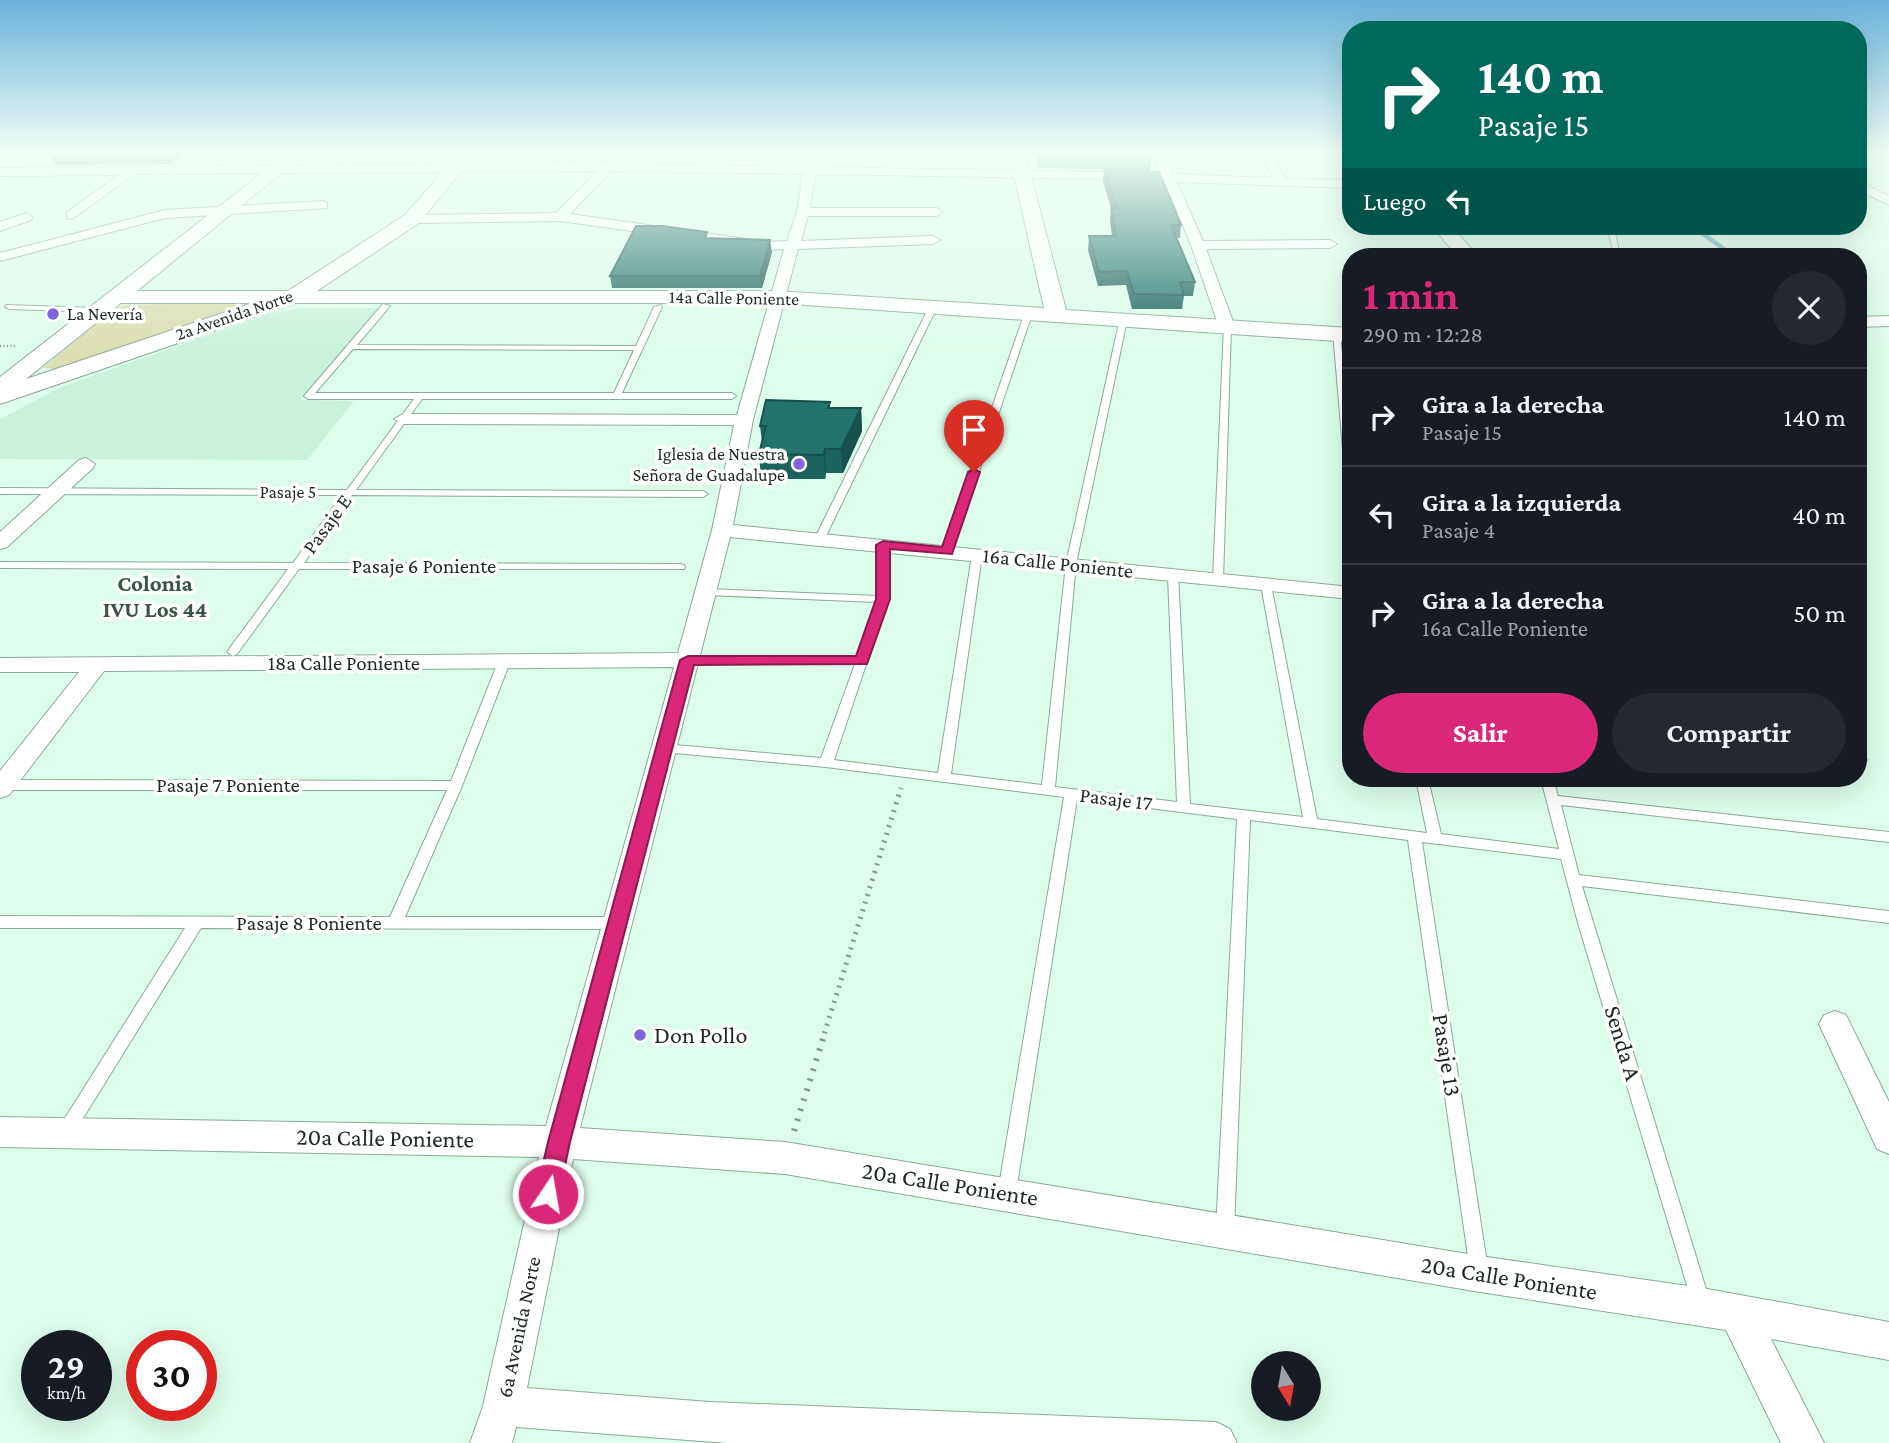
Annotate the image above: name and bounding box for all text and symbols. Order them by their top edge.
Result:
icon: right [1363,49,1454,140]
text: 140 m [1478,49,1603,104]
text: Pasaje 15 [1478,107,1589,143]
icon: left [1440,182,1478,220]
text: Luego [1363,187,1426,216]
text: 1 min [1363,271,1459,318]
button: close [1772,271,1846,345]
street label: 2a Avenida Norte [173,286,295,344]
street label: 14a Calle Poniente [669,287,799,309]
place label: La Nevería [67,304,143,324]
marker: La Nevería [45,306,61,322]
text: 290 m · 12:28 [1363,321,1483,347]
text: Gira a la derecha [1422,390,1604,419]
icon: right [1363,398,1401,436]
pin [944,400,1004,472]
text: 140 m [1784,403,1846,432]
icon: arrive [955,411,993,449]
text: Pasaje 15 [1422,419,1502,445]
place label: Iglesia de Nuestra Señora de Guadalupe [633,444,785,485]
marker: Iglesia de Nuestra Señora de Guadalupe [791,456,807,472]
street label: Pasaje 5 [260,482,316,503]
text: Gira a la izquierda [1422,488,1621,517]
street label: Pasaje E [297,490,357,558]
icon: left [1363,496,1401,534]
text: 40 m [1792,501,1846,530]
text: Pasaje 4 [1422,517,1495,543]
street label: 16a Calle Poniente [981,543,1135,583]
street label: Pasaje 6 Poniente [352,554,496,578]
district label: Colonia IVU Los 44 [103,570,207,622]
text: Gira a la derecha [1422,586,1604,615]
icon: right [1363,594,1401,632]
text: 50 m [1793,599,1846,628]
text: 16a Calle Poniente [1422,615,1588,641]
street label: 18a Calle Poniente [268,651,420,675]
button: Salir [1363,693,1598,773]
button: Compartir [1612,693,1846,773]
street label: Pasaje 7 Poniente [156,773,300,797]
street label: Pasaje 17 [1078,783,1154,815]
street label: Pasaje 8 Poniente [236,911,382,935]
street label: Senda A [1599,1002,1648,1084]
street label: Pasaje 13 [1428,1012,1467,1098]
place label: Don Pollo [654,1021,747,1048]
marker: Don Pollo [632,1027,648,1043]
street label: 20a Calle Poniente [296,1122,474,1153]
street label: 20a Calle Poniente [860,1156,1040,1211]
position arrow [511,1157,585,1231]
street label: 20a Calle Poniente [1419,1250,1599,1305]
street label: 6a Avenida Norte [492,1254,546,1400]
speed limit sign: 30 [126,1330,217,1421]
text: 29 [48,1347,85,1386]
north arrow [1251,1351,1321,1421]
map controls [1251,1351,1321,1421]
text: km/h [47,1383,86,1403]

